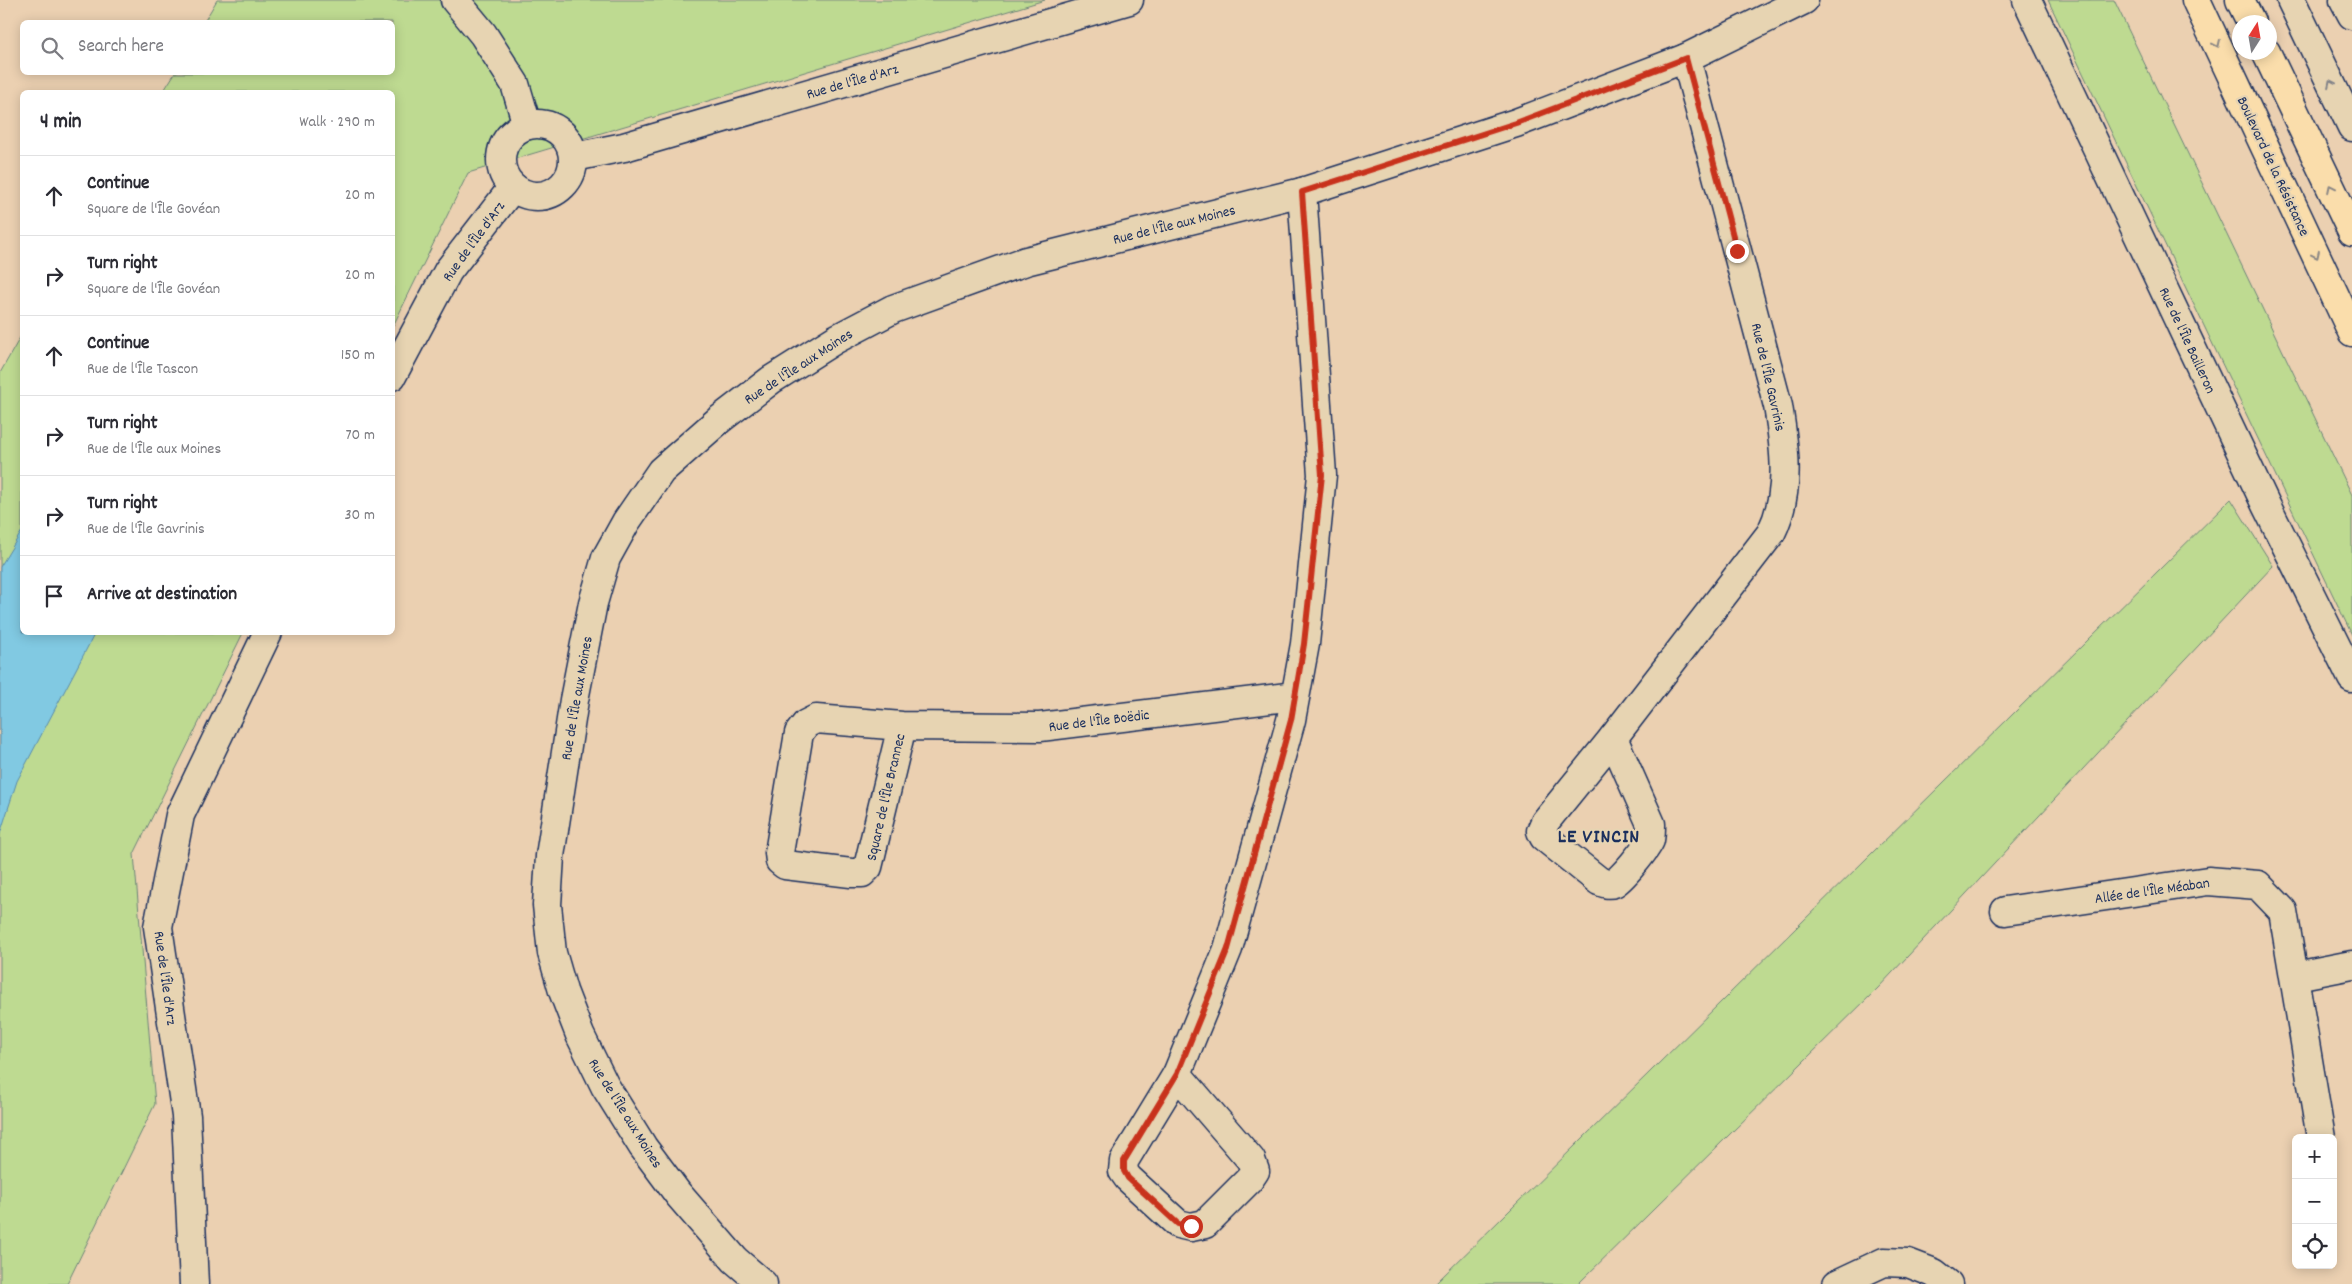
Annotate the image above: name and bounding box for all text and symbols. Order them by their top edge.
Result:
north arrow [2232,15,2277,60]
search box [20,20,395,75]
icon: search [38,34,66,62]
text: Search here [78,34,164,61]
one-way arrow [2211,39,2221,48]
street label: Rue de l'Île d'Arz [804,59,901,107]
one-way arrow [2327,79,2337,88]
street label: Boulevard de la Résistance [2230,93,2314,241]
text: 4 min [40,108,82,138]
text: Walk · 290 m [299,111,375,134]
text: Continue [87,171,149,198]
icon: ahead [40,182,68,210]
text: 20 m [345,184,375,207]
one-way arrow [2327,184,2337,193]
street label: Rue de l'Île d'Arz [438,197,512,287]
text: Square de l'Île Govéan [87,198,220,221]
street label: Rue de l'Île aux Moines [1111,200,1238,252]
route end [1726,240,1749,263]
one-way arrow [2309,249,2319,258]
text: Turn right [87,251,158,278]
icon: right [40,262,68,290]
text: 20 m [345,264,375,287]
text: Square de l'Île Govéan [87,278,220,301]
street label: Rue de l'Île Bailleron [2152,284,2220,398]
street label: Rue de l'Île Gavrinis [1744,321,1790,434]
street label: Rue de l'Île aux Moines [740,324,858,411]
text: Continue [87,331,149,358]
icon: ahead [40,342,68,370]
text: 150 m [341,344,375,367]
text: Rue de l'Île Tascon [87,358,198,381]
text: Turn right [87,411,158,438]
icon: right [40,422,68,450]
text: 70 m [345,424,375,447]
text: Rue de l'Île aux Moines [87,438,221,461]
text: Turn right [87,491,158,518]
icon: right [40,502,68,530]
text: 30 m [345,504,375,527]
text: Rue de l'Île Gavrinis [87,518,205,541]
icon: arrive [40,582,68,610]
text: Arrive at destination [87,582,237,609]
street label: Rue de l'Île aux Moines [556,635,600,762]
street label: Rue de l'Île Boëdic [1048,705,1151,739]
street label: Square de l'Île Brannec [862,732,912,863]
district label: LE VINCIN [1558,824,1640,852]
street label: Allée de l'Île Méaban [2093,873,2211,911]
street label: Rue de l'Île d'Arz [147,930,182,1027]
street label: Rue de l'Île aux Moines [582,1055,667,1173]
map controls [2292,1134,2337,1269]
button: + [2292,1134,2337,1179]
button: − [2292,1179,2337,1224]
route start [1180,1215,1203,1238]
button: locate [2292,1224,2337,1269]

